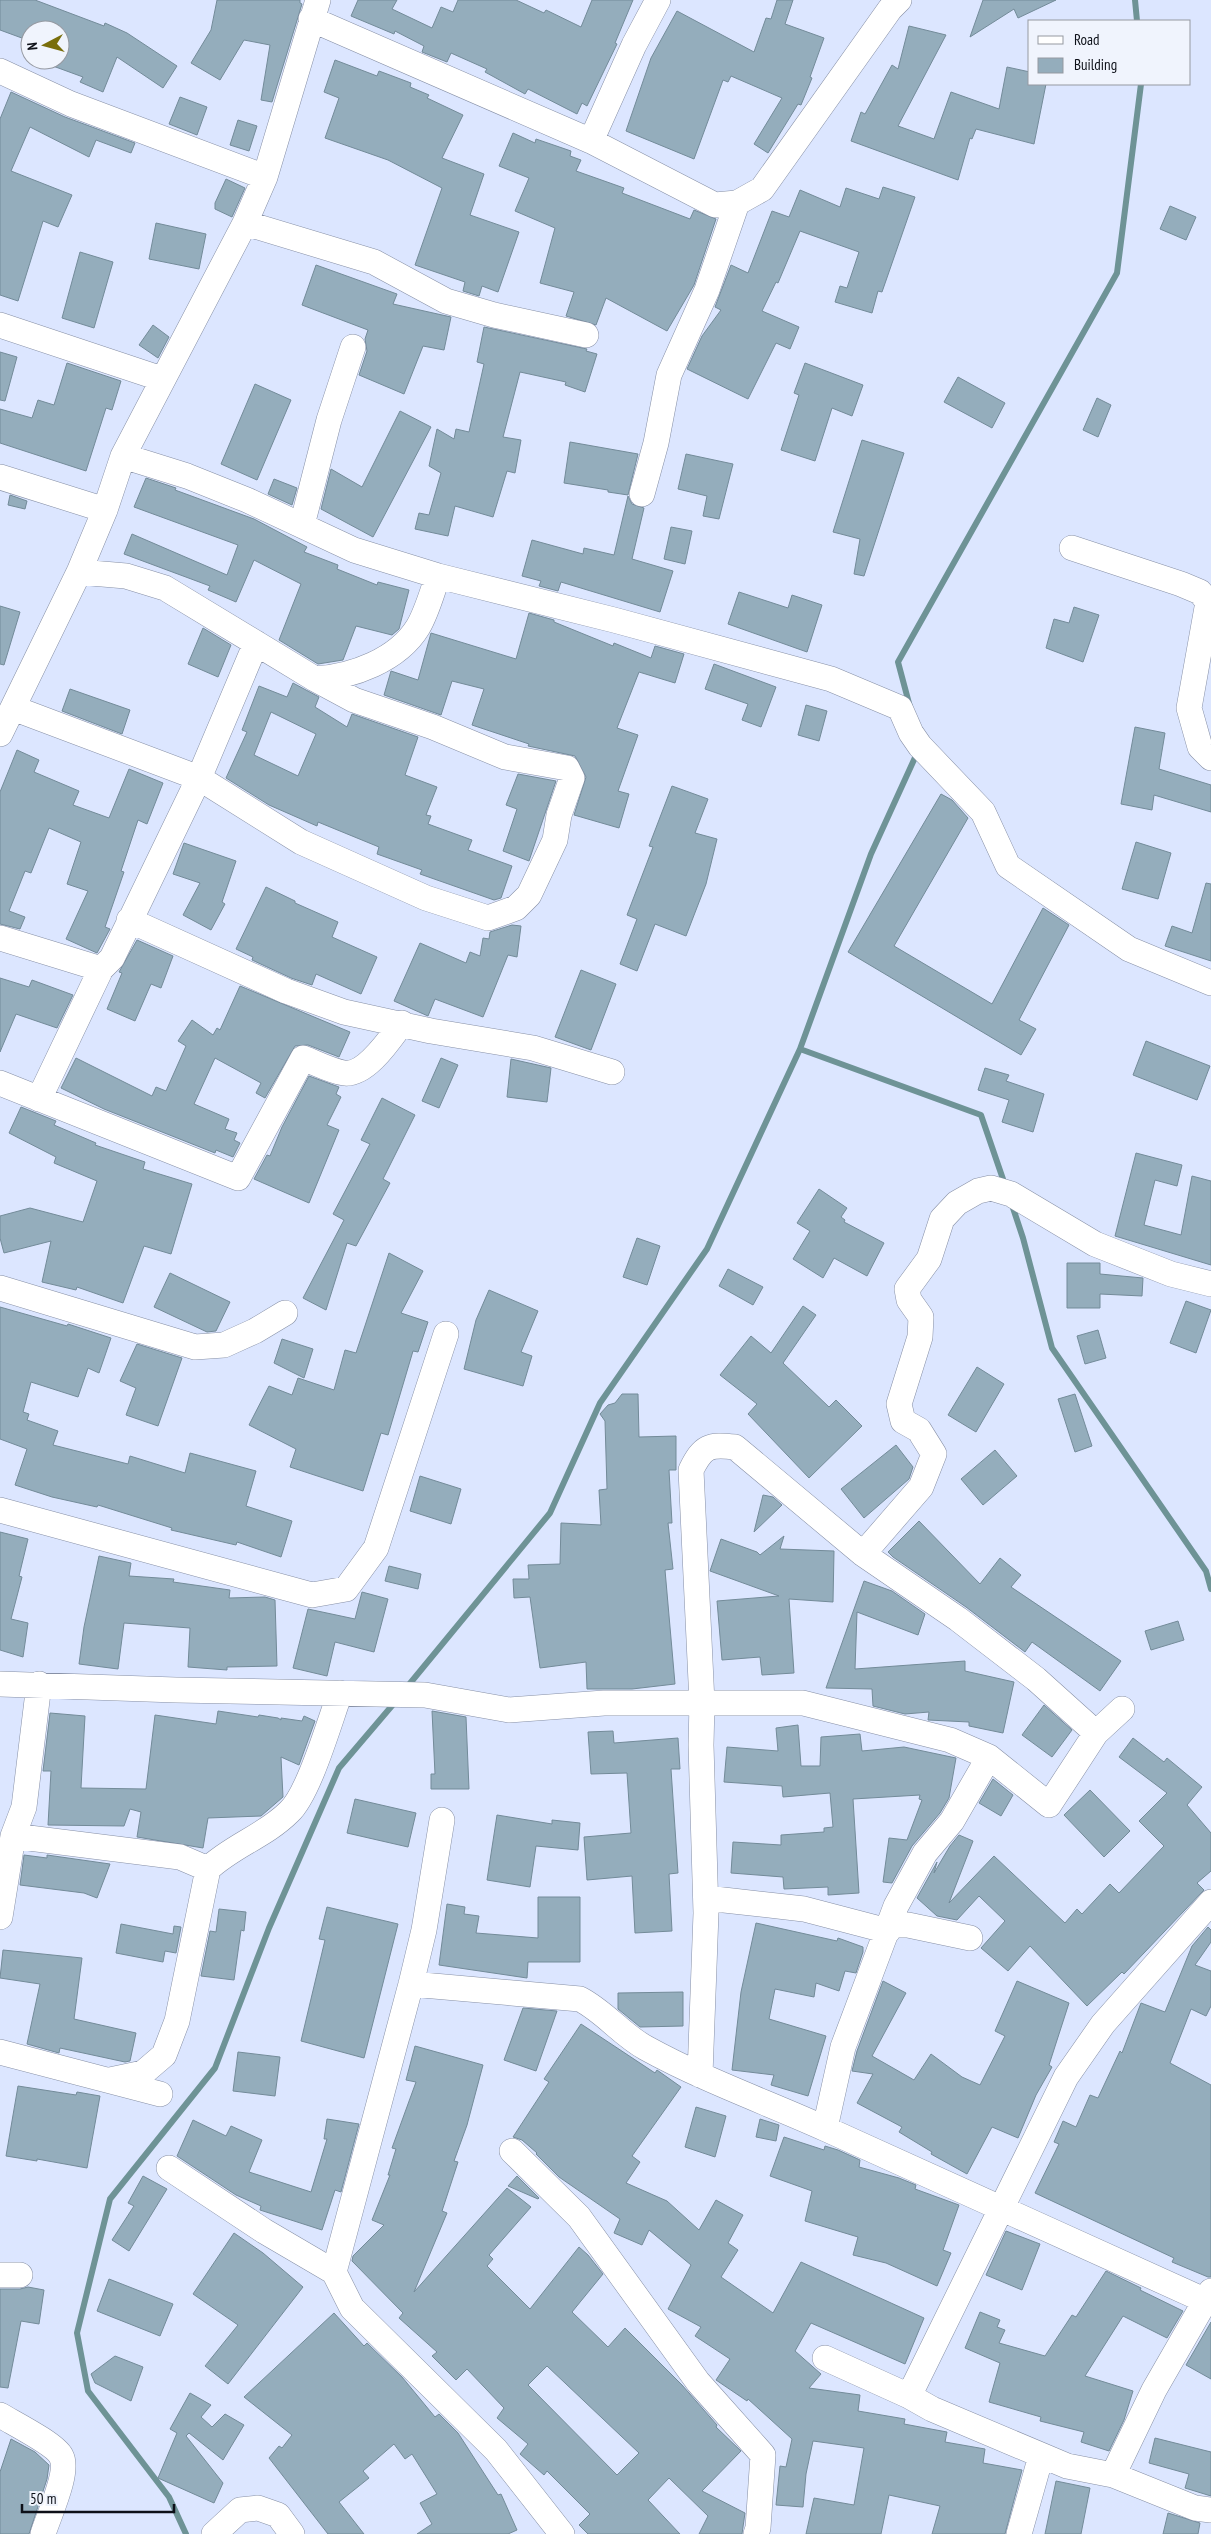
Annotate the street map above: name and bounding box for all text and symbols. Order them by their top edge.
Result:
north arrow [20,20,70,70]
legend [1028,20,1191,85]
text: Road [1074,30,1100,49]
text: N [23,42,41,51]
text: Building [1074,55,1117,74]
scale bar [22,2482,175,2514]
text: 50 m [30,2489,56,2508]

